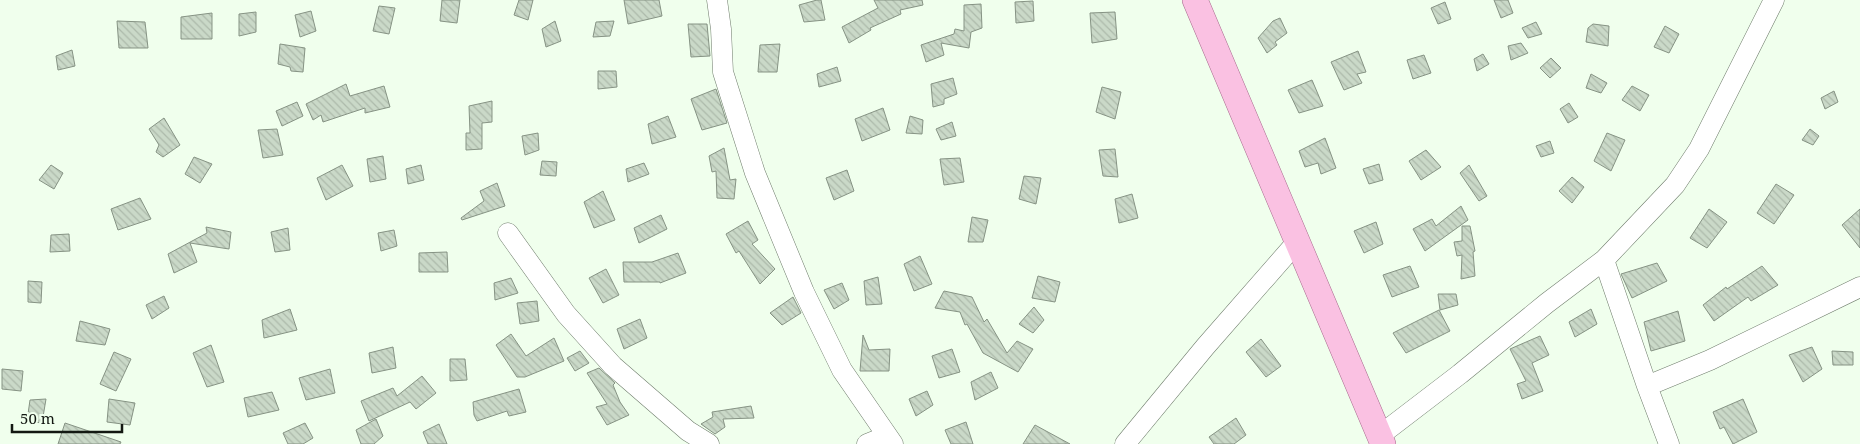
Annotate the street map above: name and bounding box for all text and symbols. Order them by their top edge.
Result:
scale bar [12,402,122,434]
text: 50 m [20,408,55,428]

